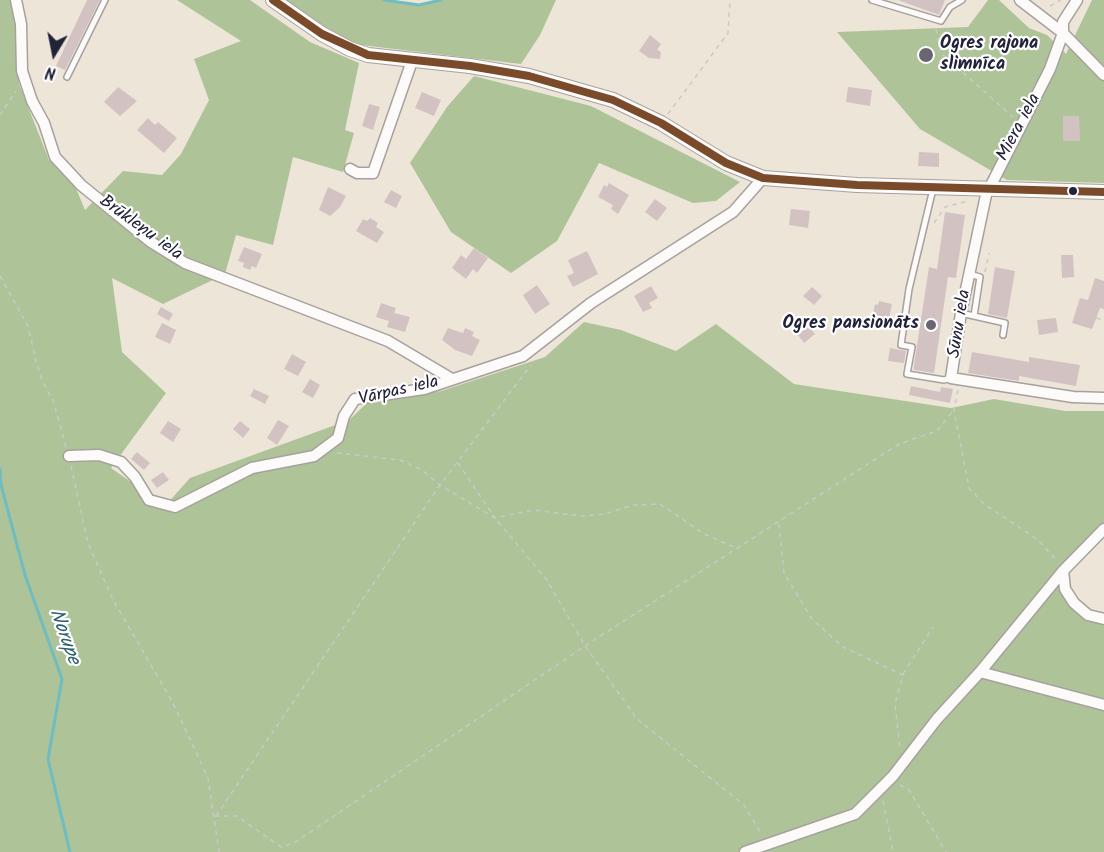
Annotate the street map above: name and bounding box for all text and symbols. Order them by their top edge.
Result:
north arrow [24,24,84,84]
place label: Ogres rajona slimnīca [940,34,1038,76]
marker: Ogres rajona slimnīca [917,46,935,64]
text: N [44,59,58,85]
street label: Miera iela [993,91,1047,165]
unlabelled marker [1067,185,1079,197]
street label: Brūkleņu iela [94,192,186,266]
street label: Sūnu iela [945,288,977,360]
place label: Ogres pansionāts [783,314,919,336]
marker: Ogres pansionāts [924,318,938,332]
street label: Vārpas iela [357,372,441,412]
water label: Norupe [42,606,84,668]

